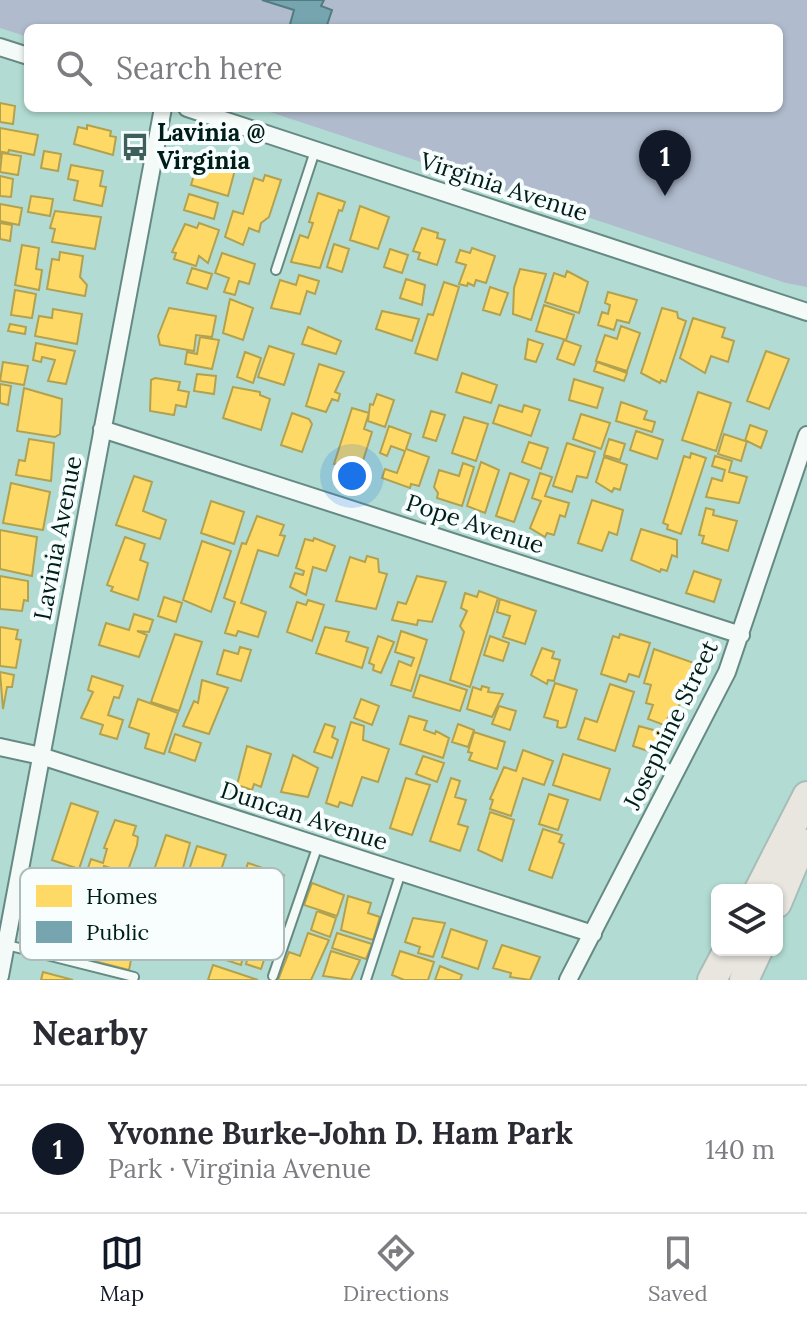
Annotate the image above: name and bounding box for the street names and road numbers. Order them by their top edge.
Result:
street label: Virginia Avenue [415,145,592,228]
street label: Lavinia Avenue [26,453,89,623]
street label: Pope Avenue [402,487,548,560]
street label: Josephine Street [616,634,725,815]
street label: Duncan Avenue [217,774,392,857]

